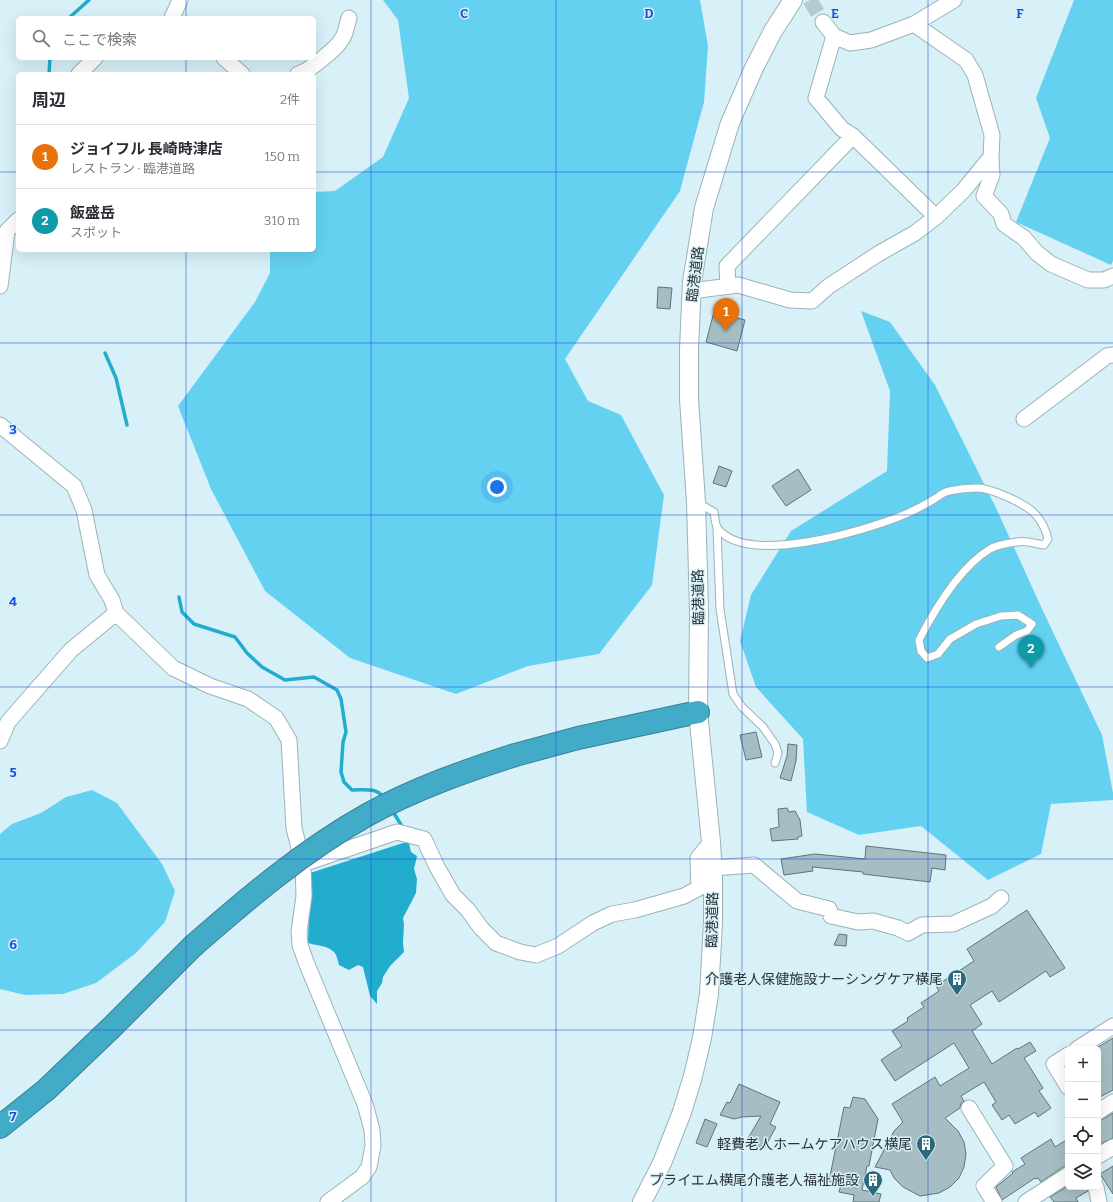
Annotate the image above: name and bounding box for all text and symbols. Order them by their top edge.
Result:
text: C [460,6,468,21]
text: D [644,6,654,21]
text: E [831,6,839,21]
text: F [1016,6,1024,21]
search box [16,16,316,60]
icon: search [30,27,52,49]
text: ここで検索 [62,31,137,49]
text: 周辺 [32,90,66,111]
text: 2件 [280,92,300,107]
text: ジョイフル 長崎時津店 [70,140,223,158]
text: 1 [42,149,48,164]
text: 150 m [264,149,300,164]
text: レストラン · 臨港道路 [70,161,195,176]
text: 飯盛岳 [70,204,115,222]
text: 2 [41,213,49,228]
text: 310 m [264,213,300,228]
text: スポット [70,225,122,240]
street label: 臨港道路 [684,245,707,303]
pin: 1 [713,298,739,331]
text: 3 [9,422,17,437]
your location [487,477,507,497]
street label: 臨港道路 [690,569,707,625]
text: 4 [9,594,17,609]
pin: 2 [1018,635,1044,668]
text: 5 [9,765,17,780]
street label: 臨港道路 [704,892,721,948]
text: 6 [9,937,17,952]
building icon: 介護老人保健施設ナーシングケア横尾 [946,968,968,996]
place label: 介護老人保健施設ナーシングケア横尾 [705,971,943,988]
map controls [1065,1046,1101,1190]
button: + [1065,1046,1101,1082]
button: − [1065,1082,1101,1118]
text: 7 [10,1109,17,1124]
button: locate [1065,1118,1101,1154]
building icon: 軽費老人ホームケアハウス横尾 [915,1133,937,1161]
place label: 軽費老人ホームケアハウス横尾 [717,1136,912,1153]
button: layers [1065,1154,1101,1190]
building icon: プライエム横尾介護老人福祉施設 [862,1169,884,1197]
place label: プライエム横尾介護老人福祉施設 [649,1172,859,1189]

